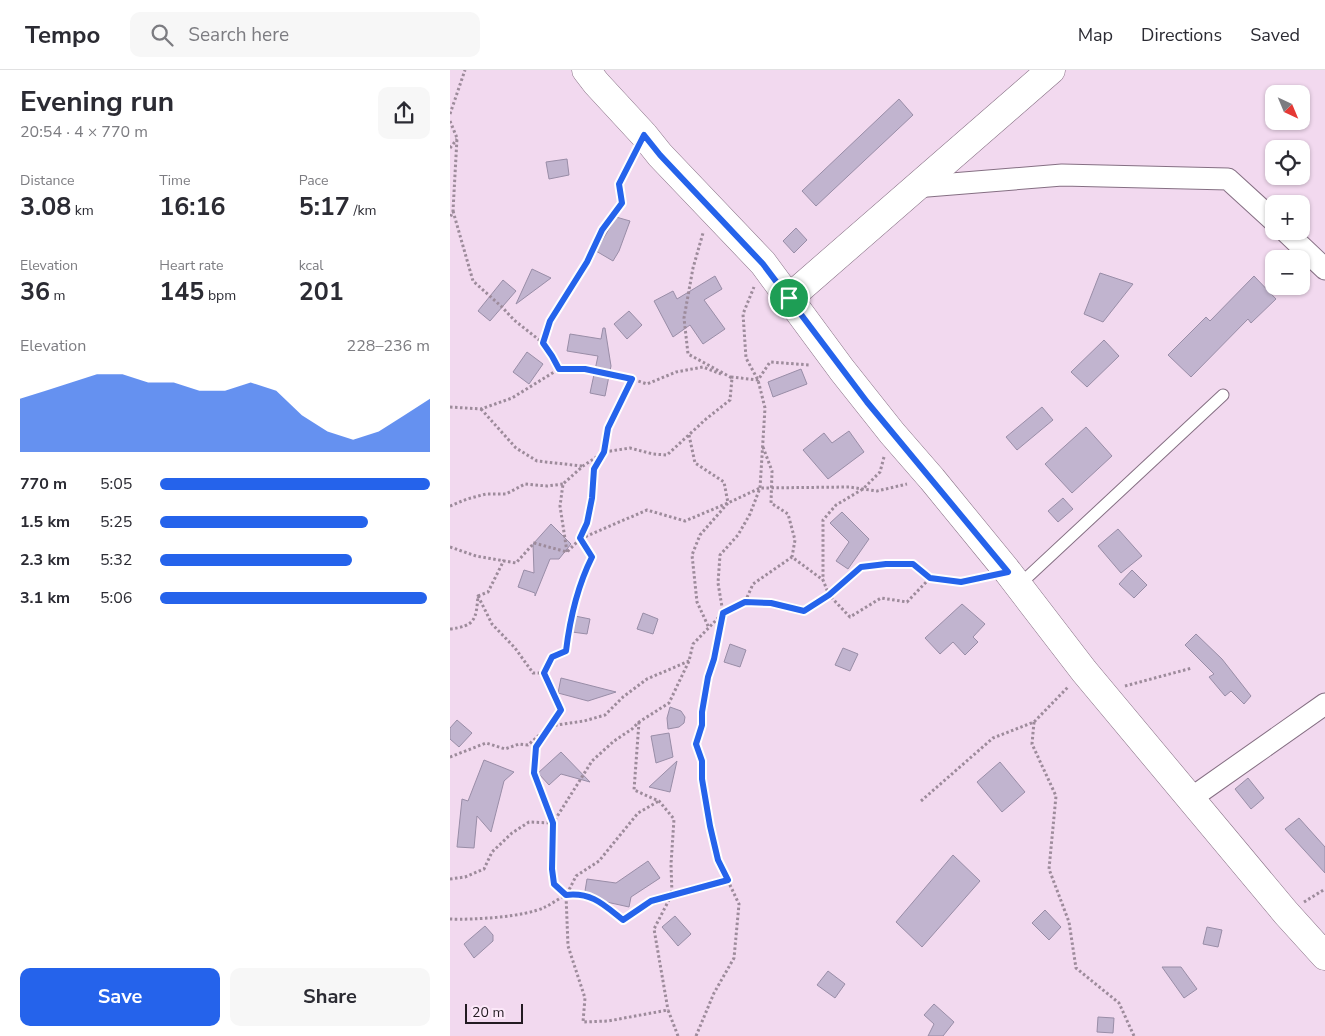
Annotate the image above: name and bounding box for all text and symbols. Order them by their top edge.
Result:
search box [130,12,480,57]
text: Tempo [25,19,100,51]
icon: search [148,21,176,49]
text: Search here [188,22,289,48]
text: Map [1078,23,1113,47]
text: Directions [1141,23,1222,47]
text: Saved [1250,23,1300,47]
text: Evening run [20,83,174,121]
north arrow [1265,85,1310,130]
map controls [1265,85,1310,295]
button: share [378,87,430,139]
text: 20:54 · 4 × 770 m [20,121,148,143]
button: locate [1265,140,1310,185]
text: Distance [20,171,74,190]
text: Time [159,171,190,190]
text: Pace [299,171,328,190]
text: 3.08 [20,190,71,224]
text: 16:16 [159,190,226,224]
text: 5:17 [299,190,350,224]
button: + [1265,195,1310,240]
text: km [71,201,94,220]
text: /km [350,201,376,220]
button: − [1265,250,1310,295]
text: Elevation [20,256,78,275]
text: Heart rate [159,256,223,275]
text: kcal [299,256,323,275]
text: 36 [20,275,50,309]
text: 145 [159,275,204,309]
text: 201 [299,275,344,309]
pin [768,277,810,319]
icon: arrive [775,284,803,312]
text: m [50,286,66,305]
text: bpm [204,286,236,305]
text: Elevation [20,335,86,357]
text: 228–236 m [347,335,430,357]
text: 770 m [20,473,67,495]
text: 5:05 [100,473,132,495]
text: 1.5 km [20,511,70,533]
text: 5:25 [100,511,132,533]
text: 2.3 km [20,549,70,571]
text: 5:32 [100,549,132,571]
text: 3.1 km [20,587,70,609]
text: 5:06 [100,587,132,609]
button: Save [20,968,220,1026]
button: Share [230,968,430,1026]
scale bar [465,1001,522,1024]
text: 20 m [472,1003,504,1022]

